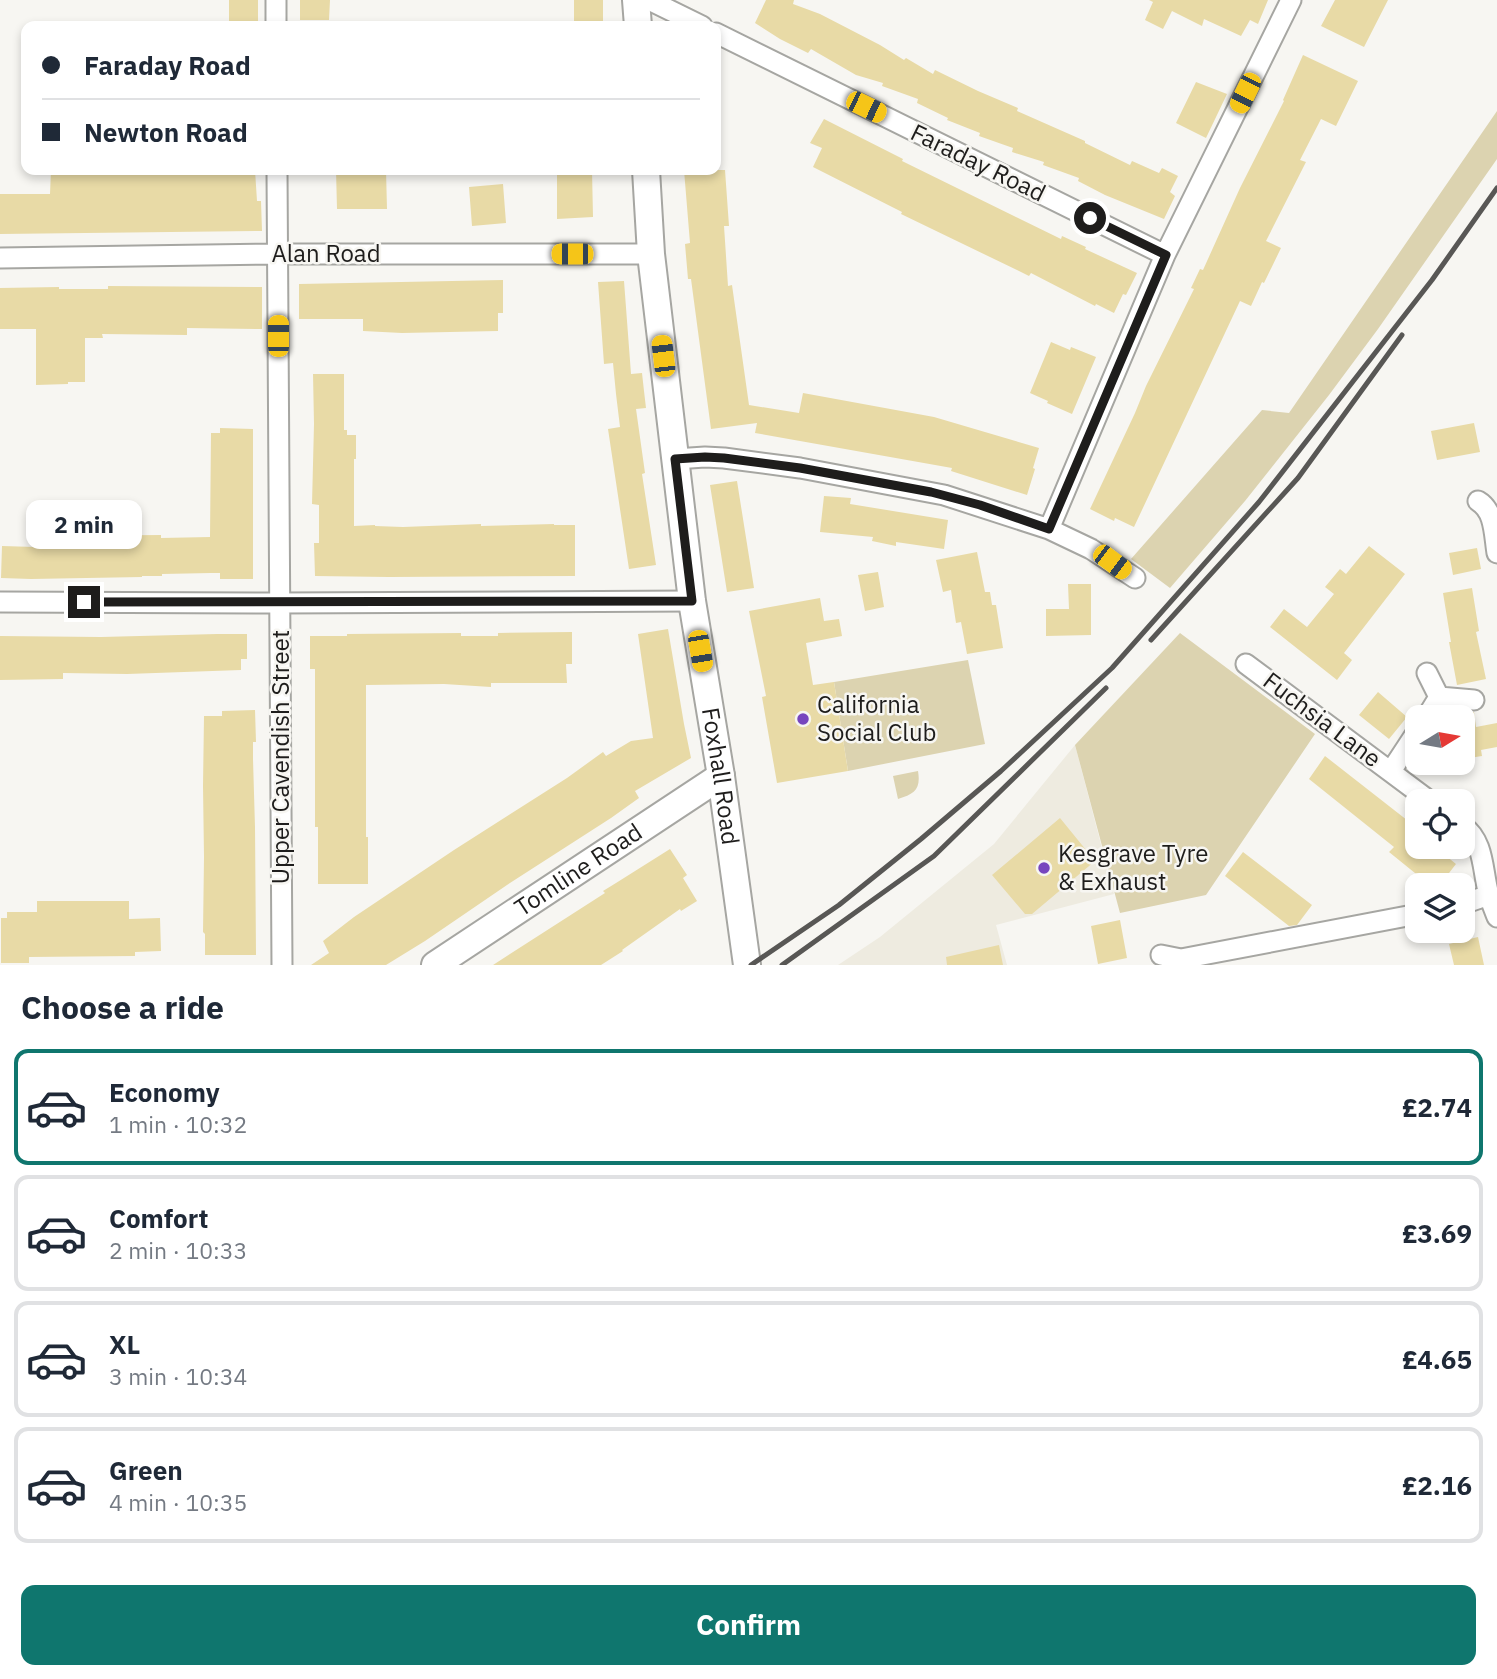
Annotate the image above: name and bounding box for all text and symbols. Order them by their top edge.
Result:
text: Faraday Road [84,48,251,82]
car [1227,70,1264,116]
car [843,88,890,126]
text: Newton Road [84,115,248,149]
street label: Faraday Road [906,116,1051,209]
route start [1074,202,1106,234]
street label: Alan Road [271,237,381,269]
car [552,244,594,265]
car [268,315,289,357]
car [651,334,676,378]
callout: 2 min [26,500,142,550]
text: 2 min [54,509,114,539]
car [1089,541,1136,583]
route end [68,586,100,618]
car [687,628,714,674]
street label: Upper Cavendish Street [264,630,296,884]
street label: Fuchsia Lane [1257,664,1388,774]
place label: California Social Club [817,688,936,748]
street label: Foxhall Road [695,705,747,847]
north arrow [1405,705,1475,775]
map controls [1405,705,1475,943]
marker: California Social Club [795,711,811,727]
button: locate [1405,789,1475,859]
street label: Tomline Road [508,816,648,923]
place label: Kesgrave Tyre & Exhaust [1058,837,1208,897]
marker: Kesgrave Tyre & Exhaust [1036,860,1052,876]
button: layers [1405,873,1475,943]
text: Choose a ride [21,986,224,1028]
text: Economy [109,1075,220,1109]
icon: car [25,1076,88,1139]
text: £2.74 [1402,1090,1472,1124]
text: 1 min · 10:32 [109,1109,247,1139]
text: Comfort [109,1201,208,1235]
icon: car [25,1202,88,1265]
text: £3.69 [1402,1216,1472,1250]
text: 2 min · 10:33 [109,1235,247,1265]
text: XL [109,1327,140,1361]
icon: car [25,1328,88,1391]
text: £4.65 [1402,1342,1472,1376]
text: 3 min · 10:34 [109,1361,247,1391]
text: Green [109,1453,183,1487]
icon: car [25,1454,88,1517]
text: £2.16 [1402,1468,1472,1502]
text: 4 min · 10:35 [109,1487,247,1517]
button: Confirm [21,1585,1476,1665]

